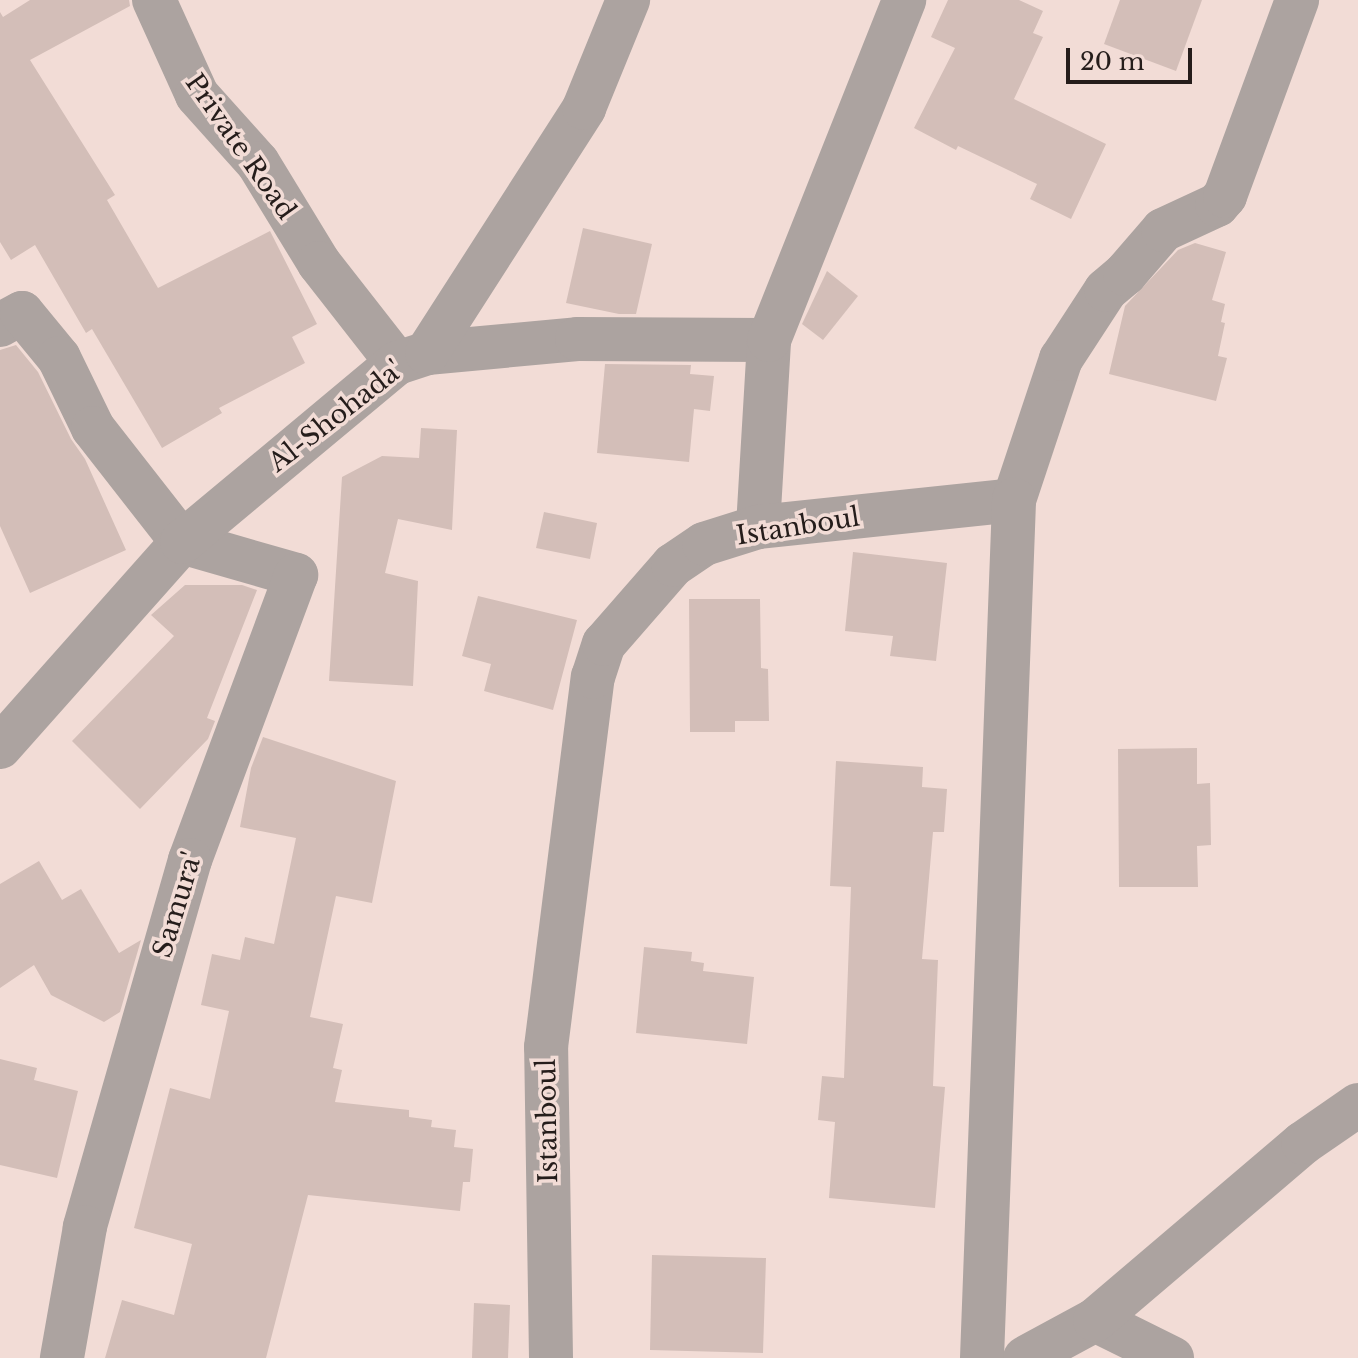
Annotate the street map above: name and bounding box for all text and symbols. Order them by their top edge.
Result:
scale bar [1070,32,1196,82]
text: 20 m [1080,47,1145,76]
street label: Private Road [178,68,302,226]
street label: Al-Shohada' [263,355,409,479]
street label: Istanboul [734,502,862,552]
street label: Samura' [147,849,209,961]
street label: Istanboul [531,1058,565,1184]

